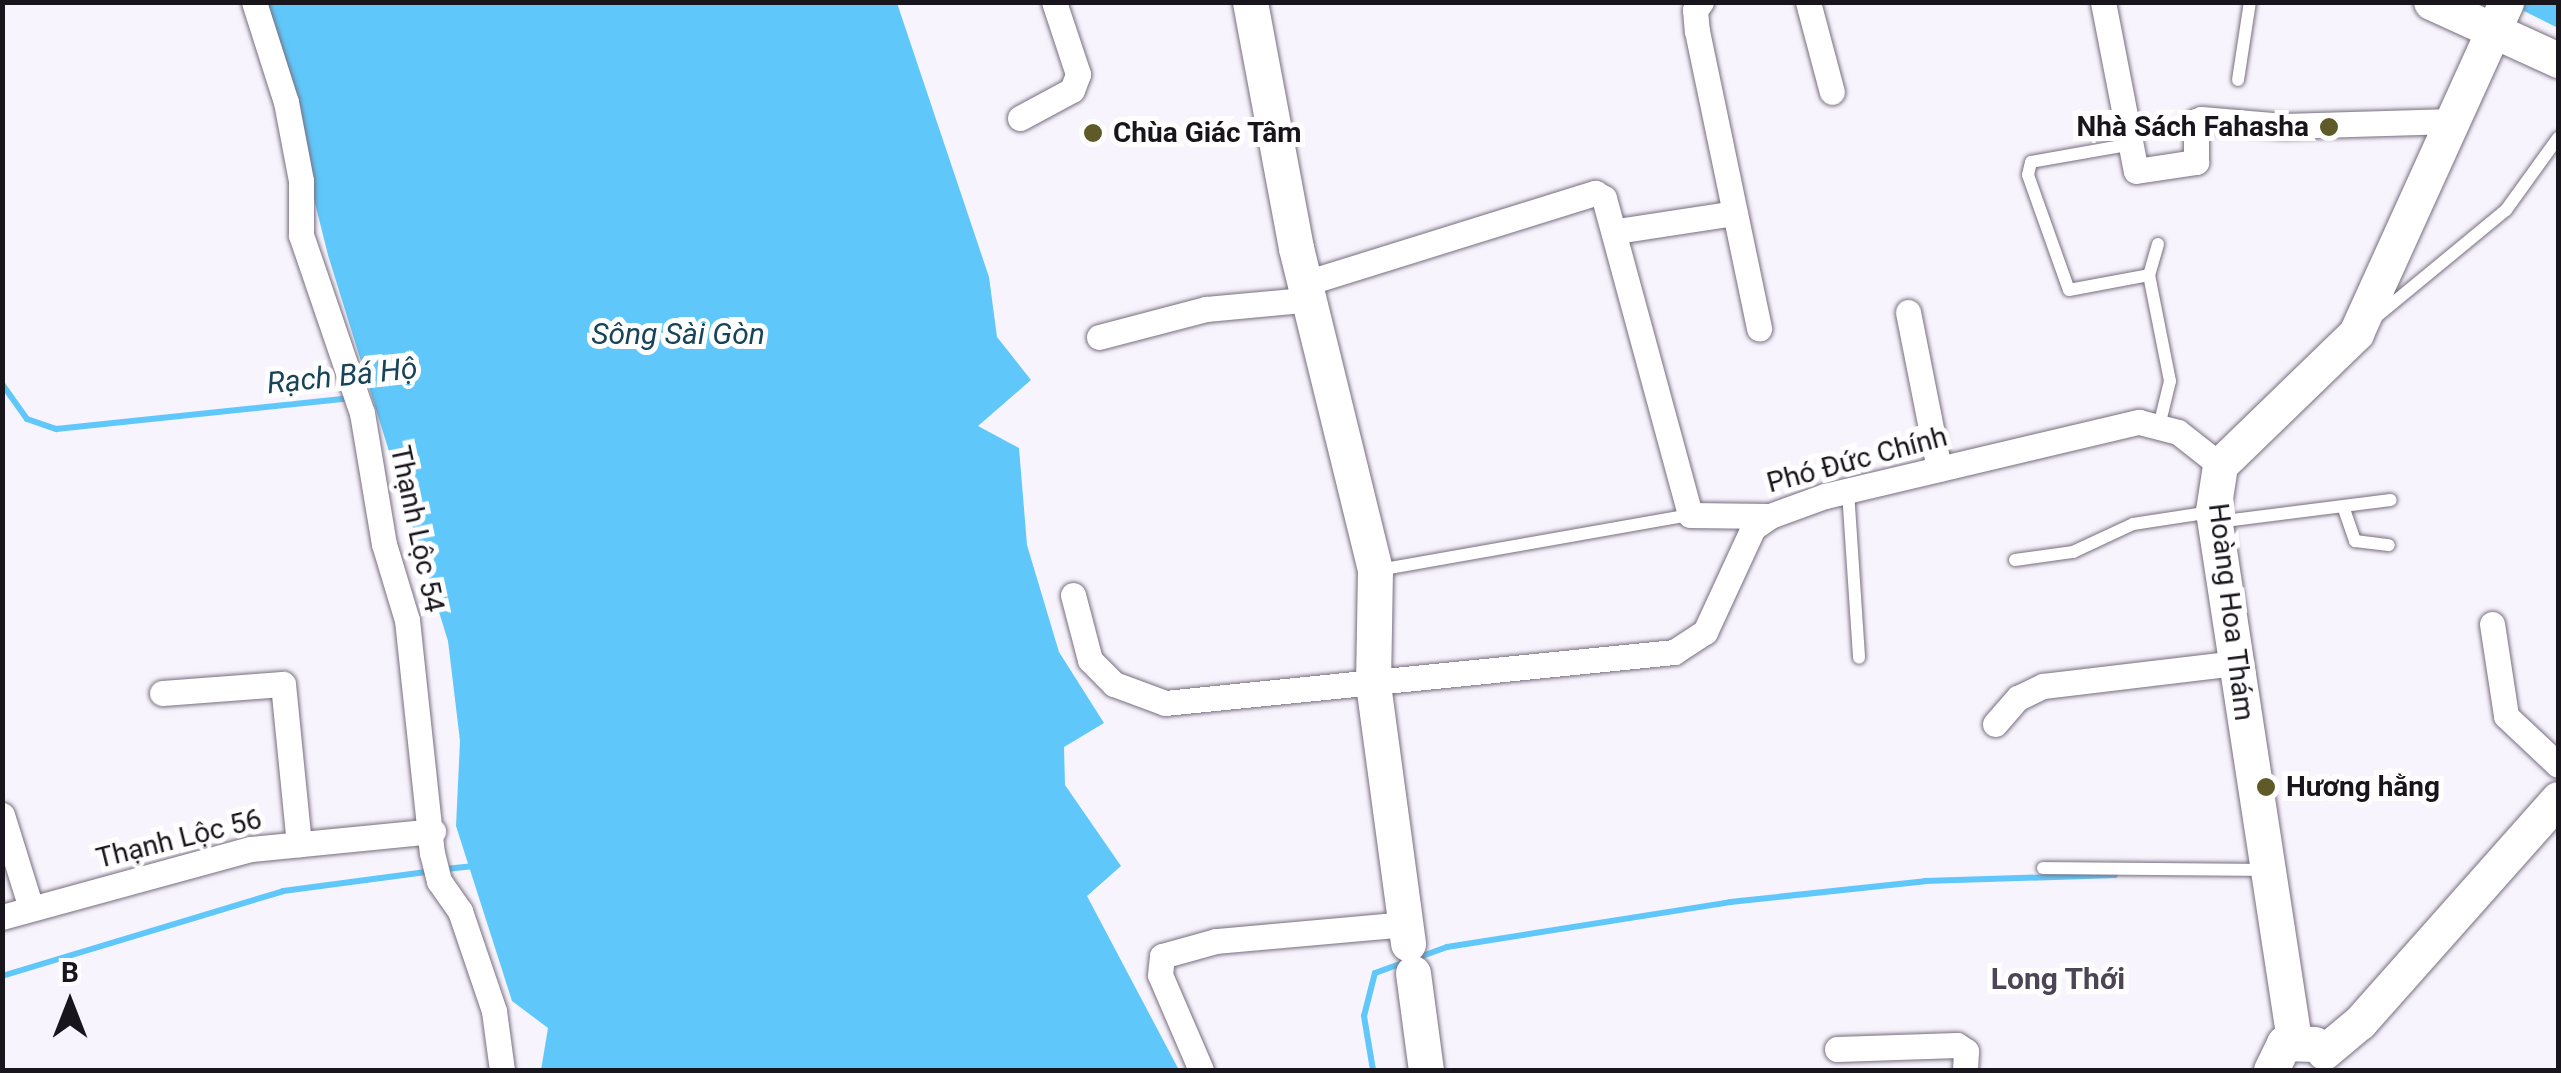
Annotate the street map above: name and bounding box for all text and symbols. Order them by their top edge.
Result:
place label: Nhà Sách Fahasha [2077,110,2309,144]
place label: Chùa Giác Tâm [1113,116,1302,150]
marker: Nhà Sách Fahasha [2318,116,2340,138]
marker: Chùa Giác Tâm [1082,122,1104,144]
water label: Sông Sài Gòn [591,316,765,352]
water label: Rạch Bá Hộ [265,350,419,402]
street label: Phó Đức Chính [1763,420,1951,500]
street label: Thạnh Lộc 54 [383,443,451,615]
street label: Hoàng Hoa Thám [2201,501,2261,723]
place label: Hương hằng [2286,770,2440,804]
marker: Hương hằng [2255,776,2277,798]
street label: Thạnh Lộc 56 [93,802,265,876]
north arrow [20,953,120,1053]
text: B [61,956,79,989]
district label: Long Thới [1990,961,2126,997]

